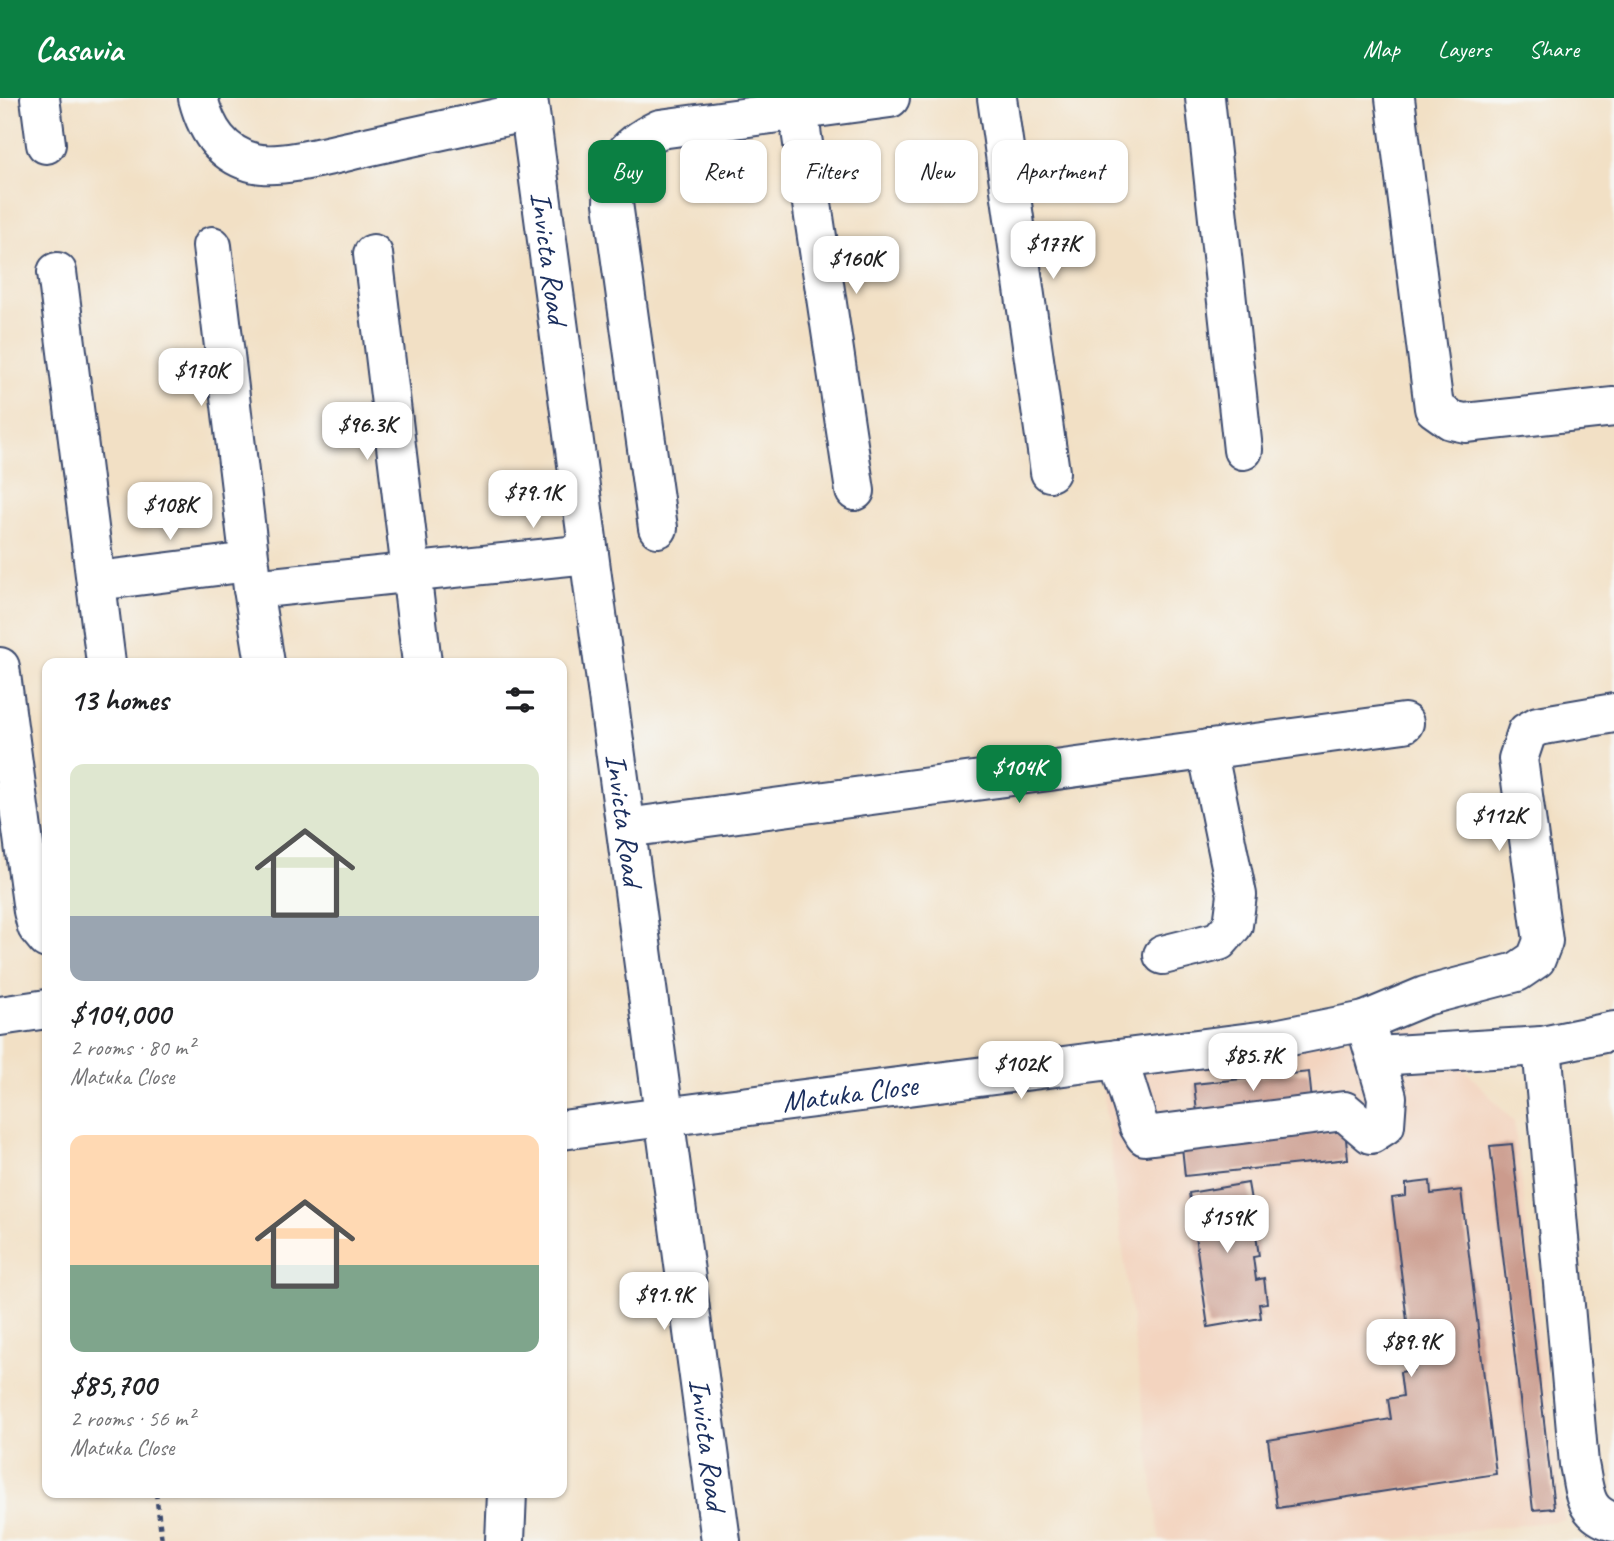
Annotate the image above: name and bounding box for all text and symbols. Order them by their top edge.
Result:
text: Casavia [35,28,123,70]
text: Map [1363,34,1400,64]
text: Layers [1438,34,1491,64]
text: Share [1529,34,1579,64]
chip: Buy [588,140,666,203]
chip: Rent [680,140,767,203]
chip: Filters [781,140,881,203]
chip: New [895,140,978,203]
chip: Apartment [992,140,1128,203]
street label: Invicta Road [522,189,578,330]
pin: $177K [1004,222,1102,281]
text: $177K [1027,229,1079,258]
pin: $160K [807,236,905,296]
text: $160K [829,244,883,273]
pin: $170K [152,348,250,408]
text: $170K [175,356,228,385]
pin: $96.3K [310,402,424,462]
text: $96.3K [338,410,396,439]
pin: $79.1K [476,470,590,530]
text: $79.1K [504,478,562,507]
pin: $108K [121,482,219,542]
text: $108K [143,490,197,519]
text: 13 homes [70,681,168,719]
icon: filters [501,681,539,719]
pin: $104K [970,746,1068,805]
street label: Invicta Road [597,751,653,892]
text: $104K [992,753,1046,782]
pin: $112K [1450,794,1548,853]
text: $112K [1472,801,1526,830]
icon: home [242,810,368,936]
text: $104,000 [70,995,170,1033]
text: 2 rooms · 80 m² [70,1033,194,1062]
pin: $85.7K [1196,1034,1310,1093]
text: $85.7K [1224,1041,1282,1070]
pin: $102K [972,1042,1070,1101]
text: $102K [994,1049,1048,1078]
text: Matuka Close [70,1062,174,1091]
street label: Matuka Close [780,1066,922,1121]
icon: home [242,1181,368,1307]
pin: $159K [1178,1196,1276,1255]
text: $159K [1201,1203,1253,1232]
pin: $91.9K [607,1272,721,1332]
text: $91.9K [635,1280,693,1309]
pin: $89.9K [1354,1320,1468,1379]
text: $89.9K [1382,1327,1440,1356]
text: $85,700 [70,1366,156,1404]
street label: Invicta Road [680,1376,736,1516]
text: 2 rooms · 56 m² [70,1404,194,1433]
text: Matuka Close [70,1433,174,1462]

